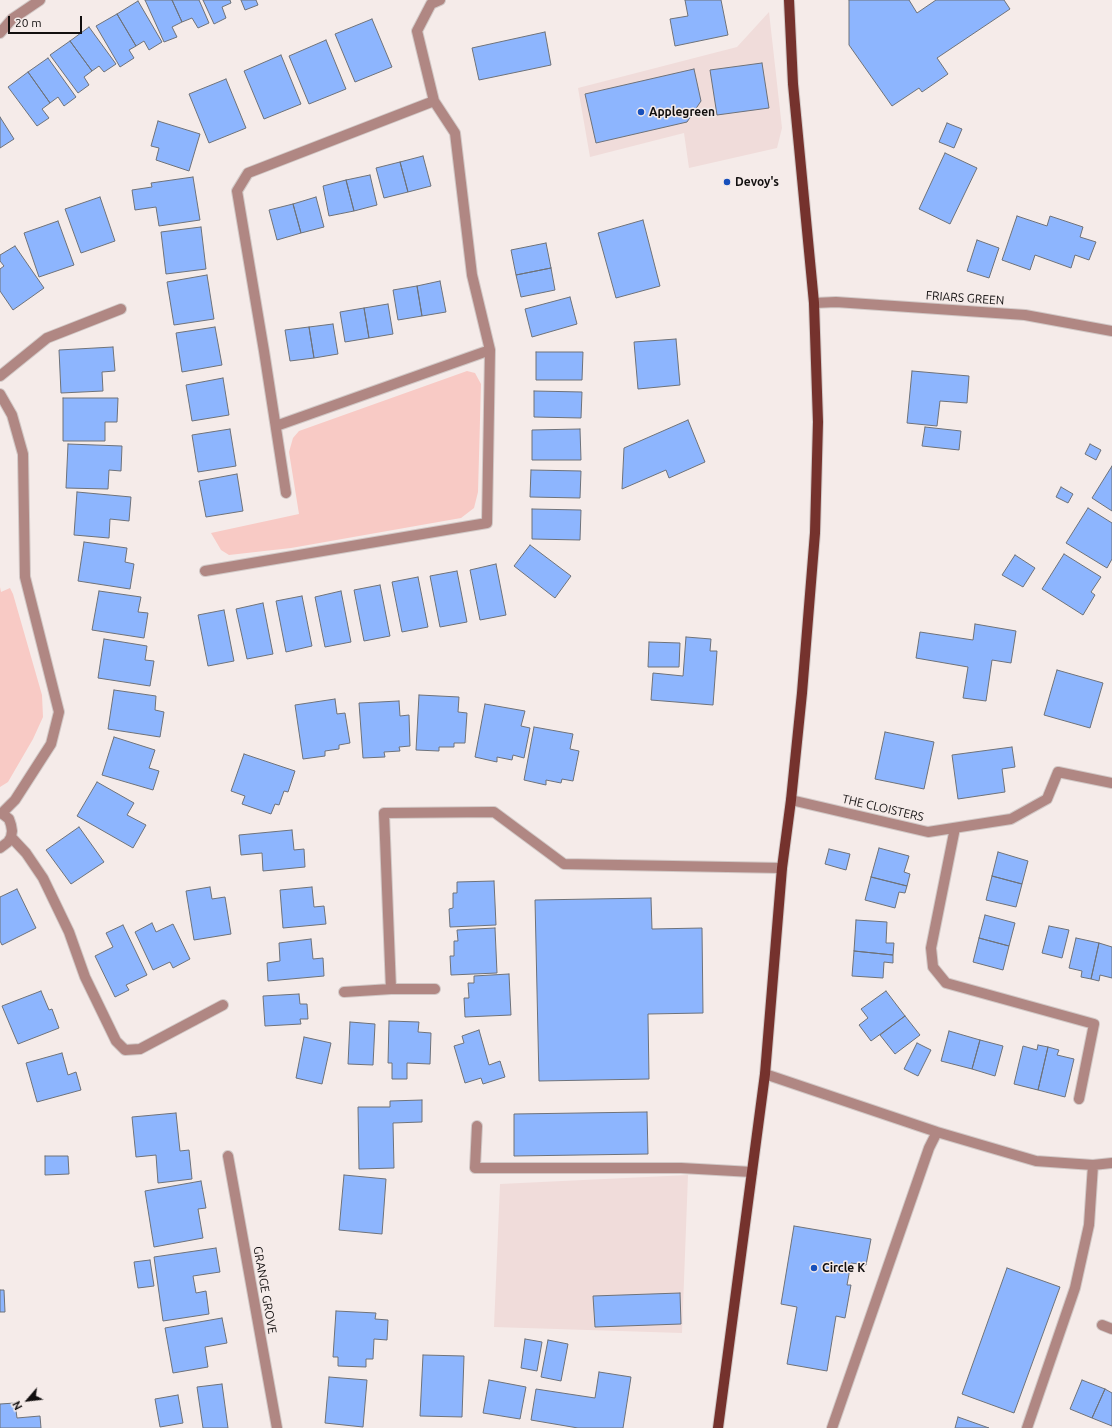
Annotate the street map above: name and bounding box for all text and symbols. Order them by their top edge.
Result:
scale bar [10,8,84,34]
text: 20 m [15,16,42,29]
place label: Applegreen [649,105,715,119]
marker: Applegreen [636,107,646,117]
place label: Devoy's [735,175,779,189]
marker: Devoy's [722,177,732,187]
street label: FRIARS GREEN [925,288,1005,308]
street label: THE CLOISTERS [841,792,925,824]
street label: GRANGE GROVE [250,1245,280,1335]
place label: Circle K [822,1261,865,1275]
marker: Circle K [809,1263,819,1273]
north arrow [8,1380,48,1420]
text: N [10,1399,25,1412]

